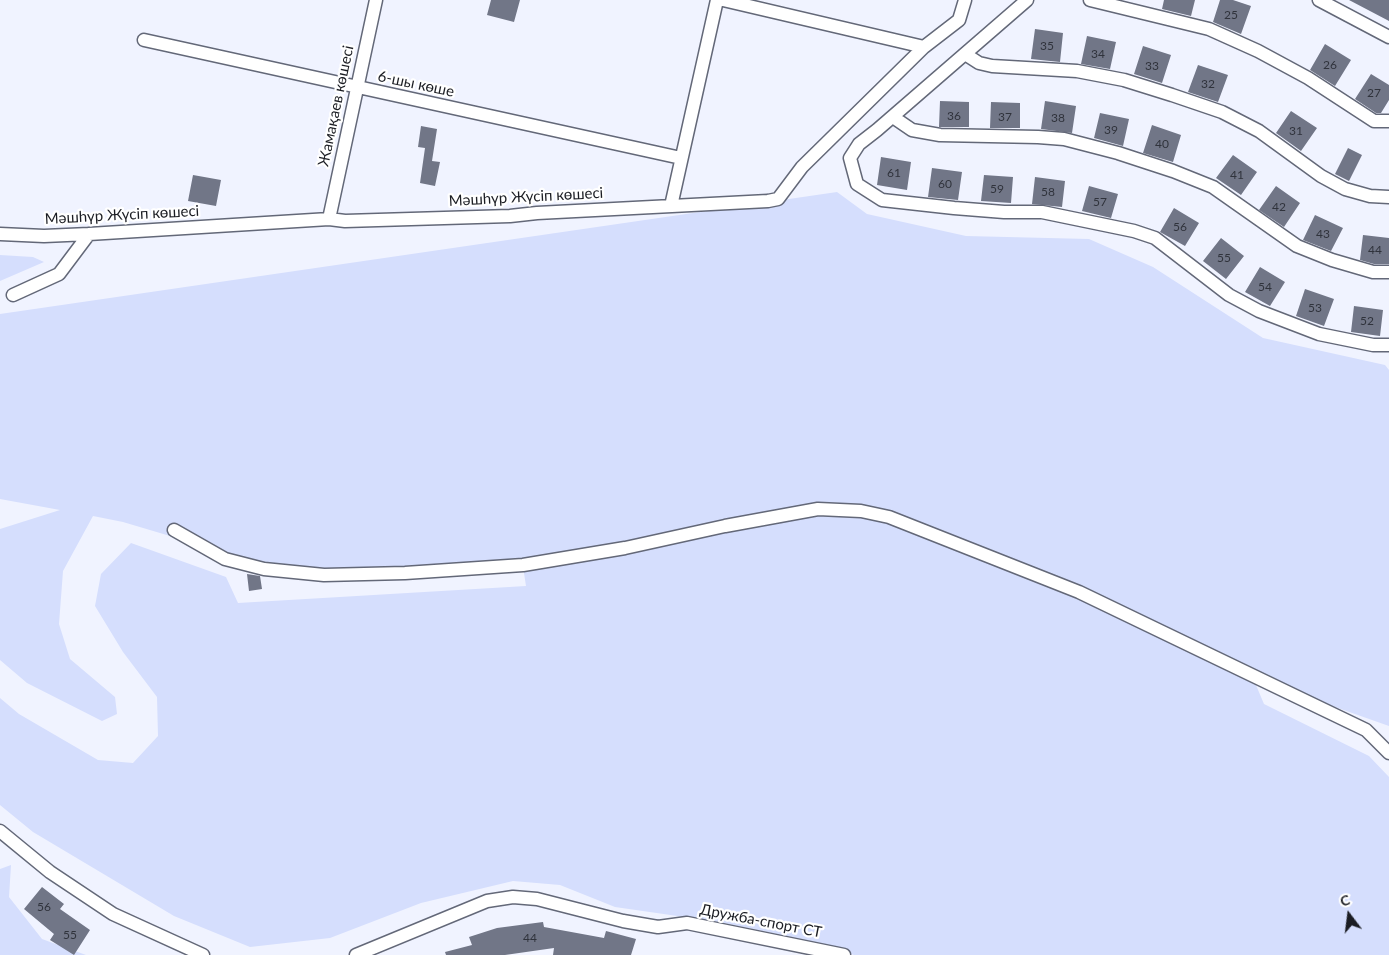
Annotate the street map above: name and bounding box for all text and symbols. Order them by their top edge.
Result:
house number: 25 [1224,8,1238,22]
house number: 35 [1040,39,1054,53]
street label: Жамақаев көшесі [314,44,358,168]
house number: 34 [1091,47,1105,61]
house number: 26 [1323,58,1337,72]
house number: 33 [1145,59,1159,73]
street label: 6-шы көше [376,67,456,101]
house number: 32 [1201,77,1215,91]
house number: 27 [1367,86,1381,100]
house number: 36 [947,109,961,123]
house number: 37 [998,110,1012,124]
house number: 38 [1051,111,1065,125]
house number: 39 [1104,123,1118,137]
house number: 31 [1289,124,1303,138]
house number: 40 [1155,137,1169,151]
house number: 61 [887,166,901,180]
house number: 41 [1230,168,1244,182]
house number: 60 [938,177,952,191]
house number: 59 [990,182,1004,196]
street label: Мәшhүр Жүсіп көшесі [448,184,604,210]
house number: 58 [1041,185,1055,199]
house number: 57 [1093,195,1107,209]
house number: 42 [1272,200,1286,214]
street label: Мәшhүр Жүсіп көшесі [44,202,200,228]
house number: 56 [1173,220,1187,234]
house number: 43 [1316,227,1330,241]
house number: 44 [1368,243,1382,257]
house number: 55 [1217,251,1231,265]
house number: 54 [1258,280,1272,294]
house number: 53 [1308,301,1322,315]
house number: 52 [1360,314,1374,328]
north arrow [1324,890,1374,940]
text: С [1338,891,1352,909]
house number: 56 [37,900,51,914]
street label: Дружба-спорт СТ [699,900,823,942]
house number: 55 [63,928,77,942]
house number: 44 [523,931,537,945]

